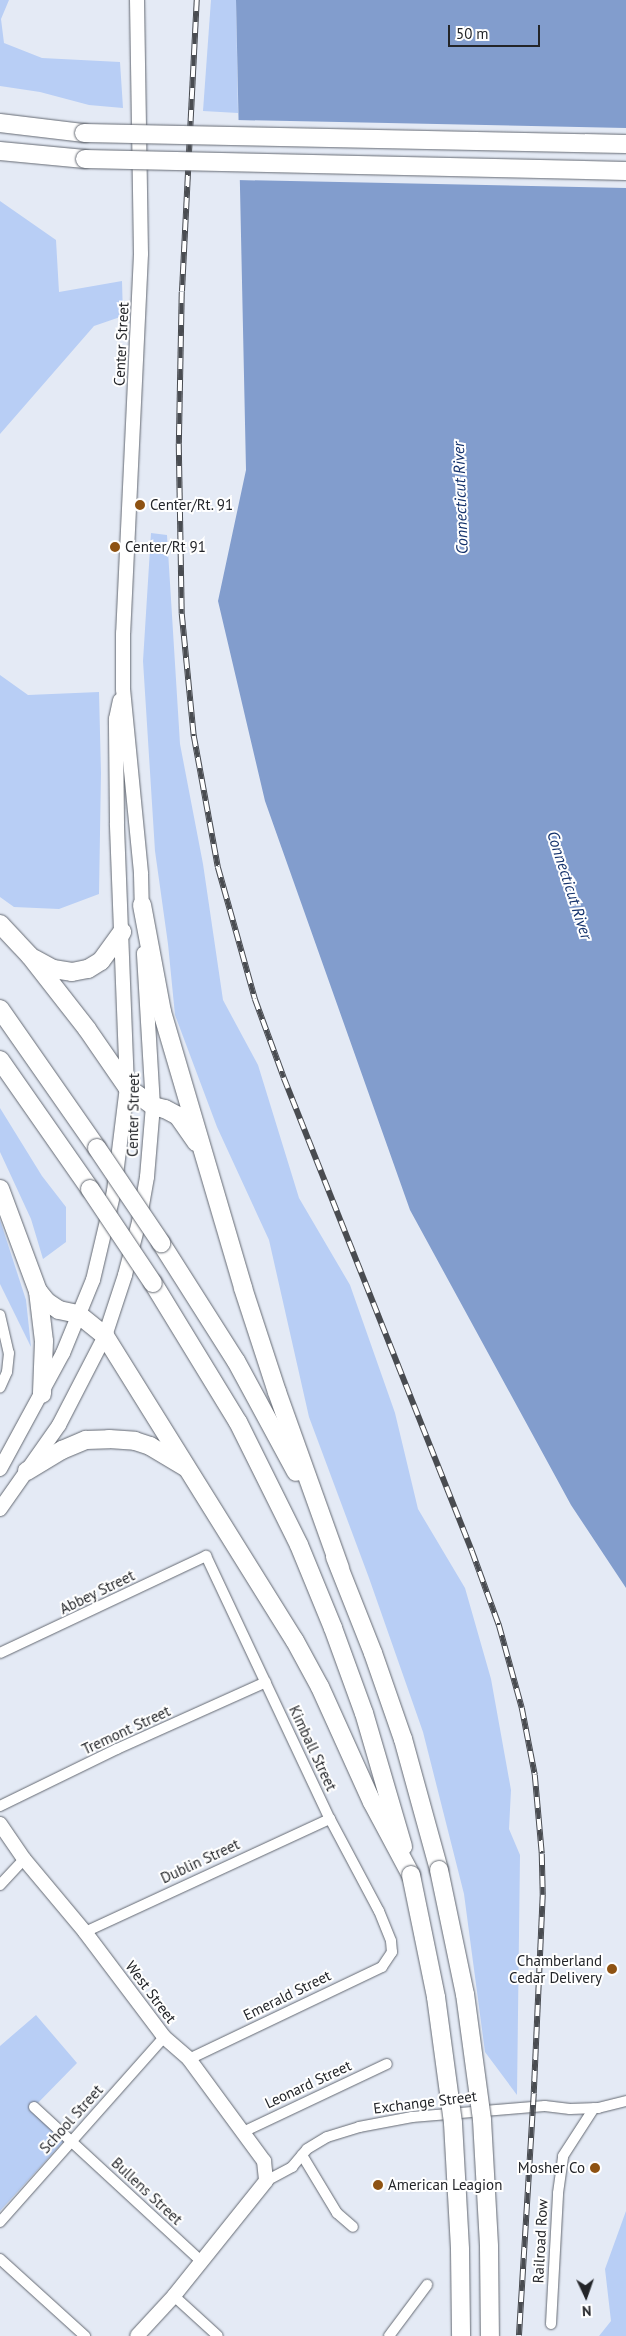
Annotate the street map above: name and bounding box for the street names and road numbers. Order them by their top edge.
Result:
street label: Center Street [110,302,132,386]
street label: Center Street [123,1073,143,1157]
street label: Abbey Street [56,1566,138,1618]
street label: Tremont Street [79,1702,173,1758]
street label: Kimball Street [285,1703,341,1793]
street label: Dublin Street [158,1835,242,1887]
street label: West Street [122,1957,180,2027]
street label: Emerald Street [240,1966,334,2024]
street label: Leonard Street [262,2056,354,2112]
street label: School Street [36,2081,106,2157]
street label: Exchange Street [372,2087,478,2117]
street label: Bullens Street [108,2154,186,2228]
street label: Railroad Row [529,2198,551,2284]

